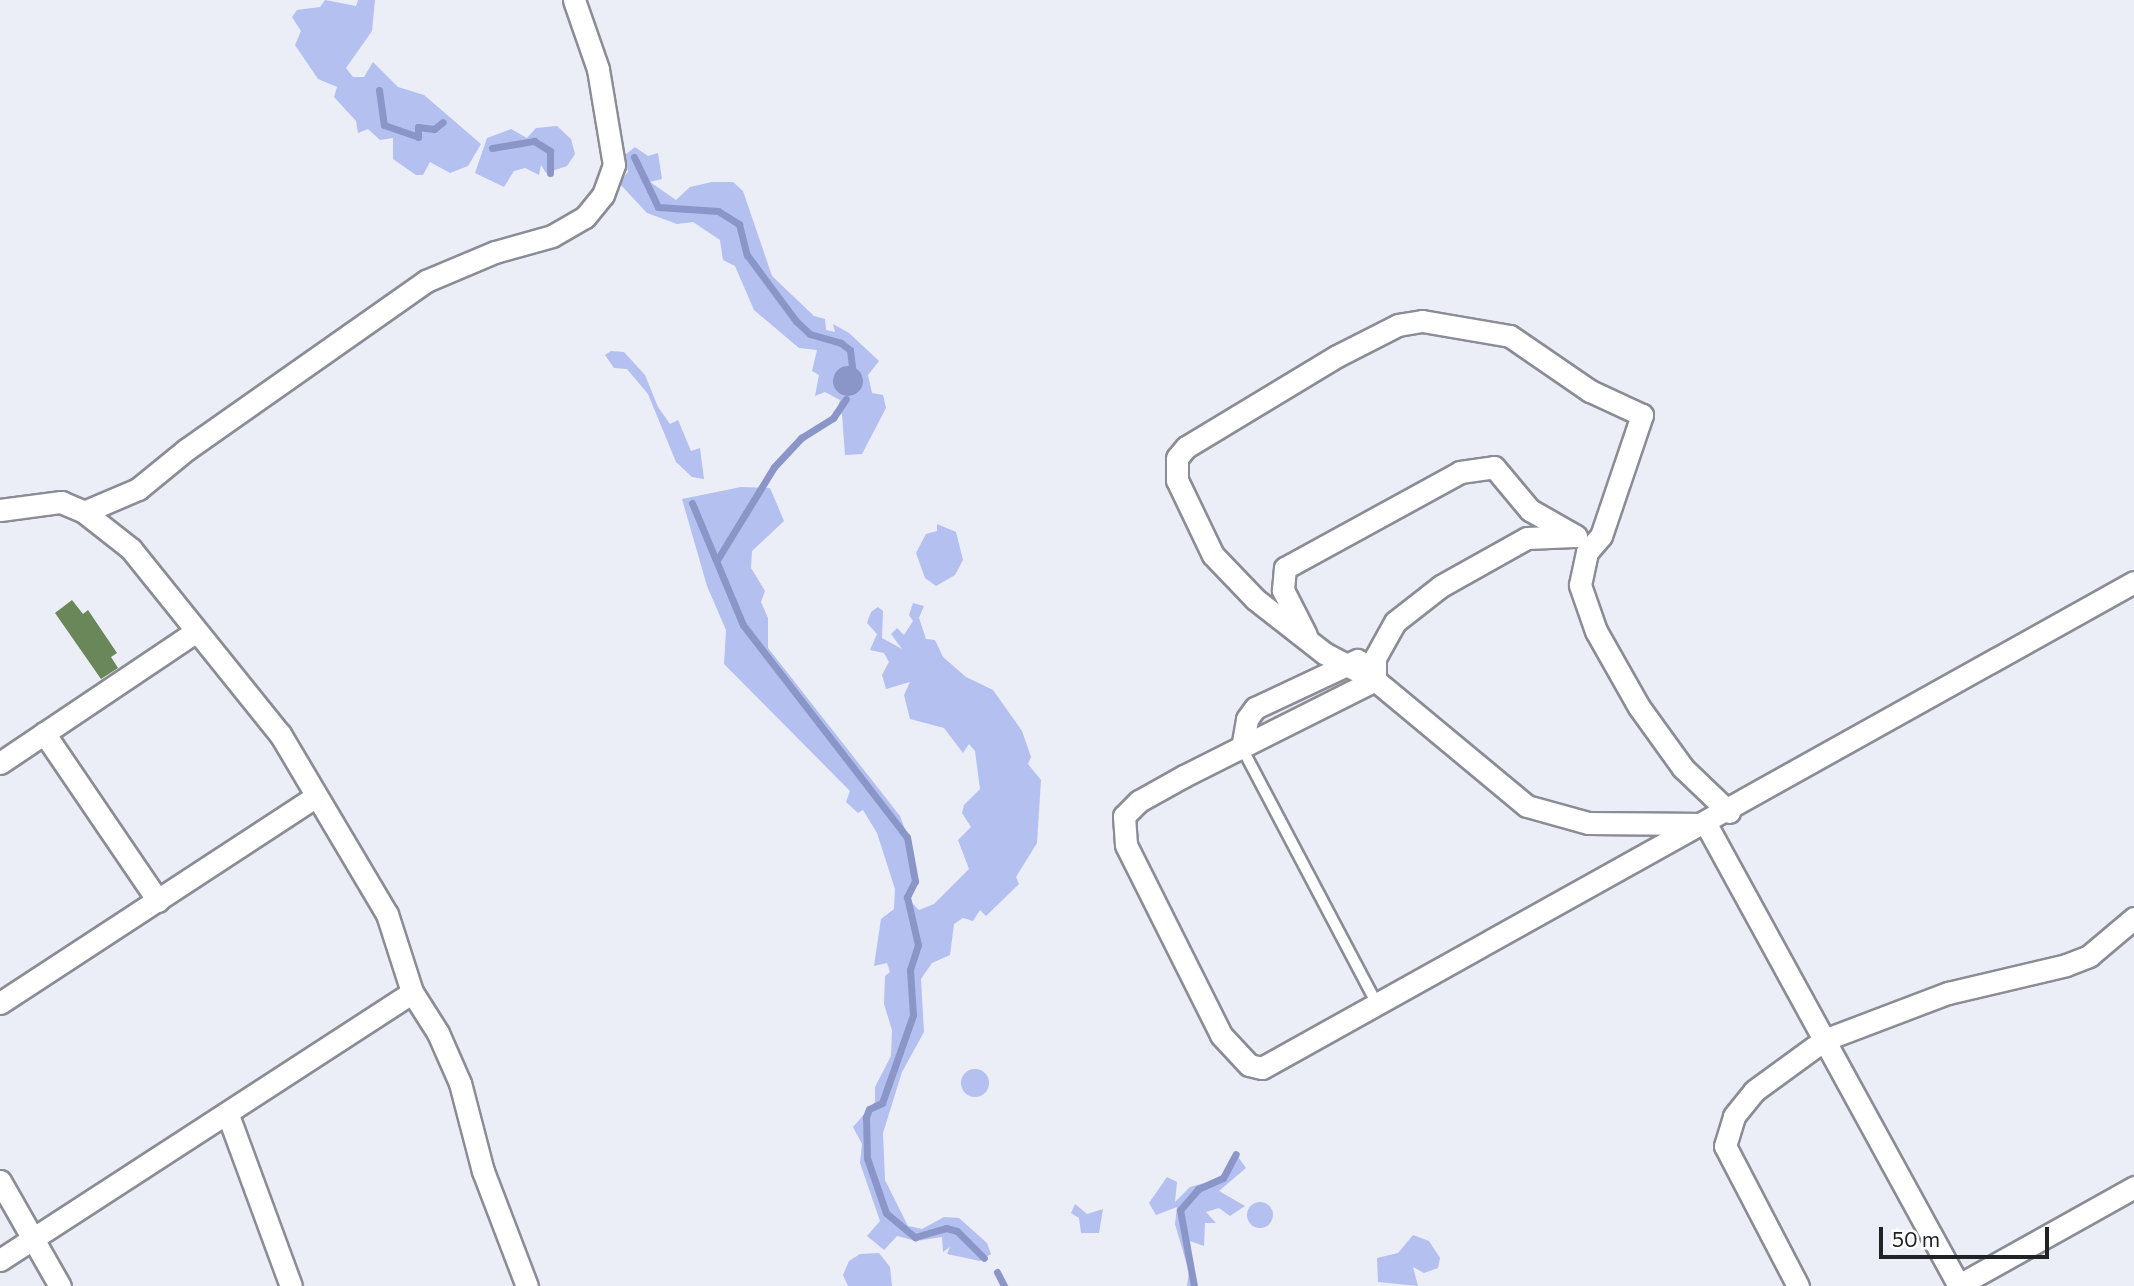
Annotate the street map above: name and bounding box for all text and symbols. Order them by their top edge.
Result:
scale bar [1882,1212,2052,1256]
text: 50 m [1892,1226,1940,1251]

